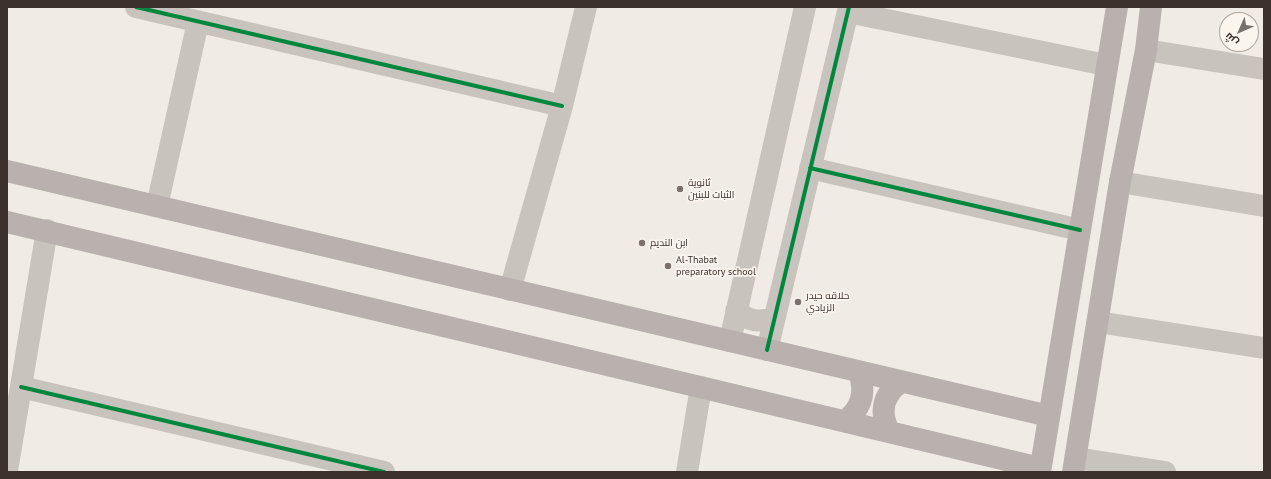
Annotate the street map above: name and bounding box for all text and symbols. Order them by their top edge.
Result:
north arrow [1219,12,1259,52]
text: ش [1221,30,1241,50]
place label: ثانوية الثبات للبنين [688,177,734,200]
marker: ثانوية الثبات للبنين [675,184,685,194]
place label: ابن النديم [650,237,688,249]
marker: ابن النديم [637,238,647,248]
place label: Al-Thabat preparatory school [676,254,756,278]
marker: Al-Thabat preparatory school [663,261,673,271]
place label: حلاقه حيدر الزيادي [806,290,849,314]
marker: حلاقه حيدر الزيادي [793,297,803,307]

